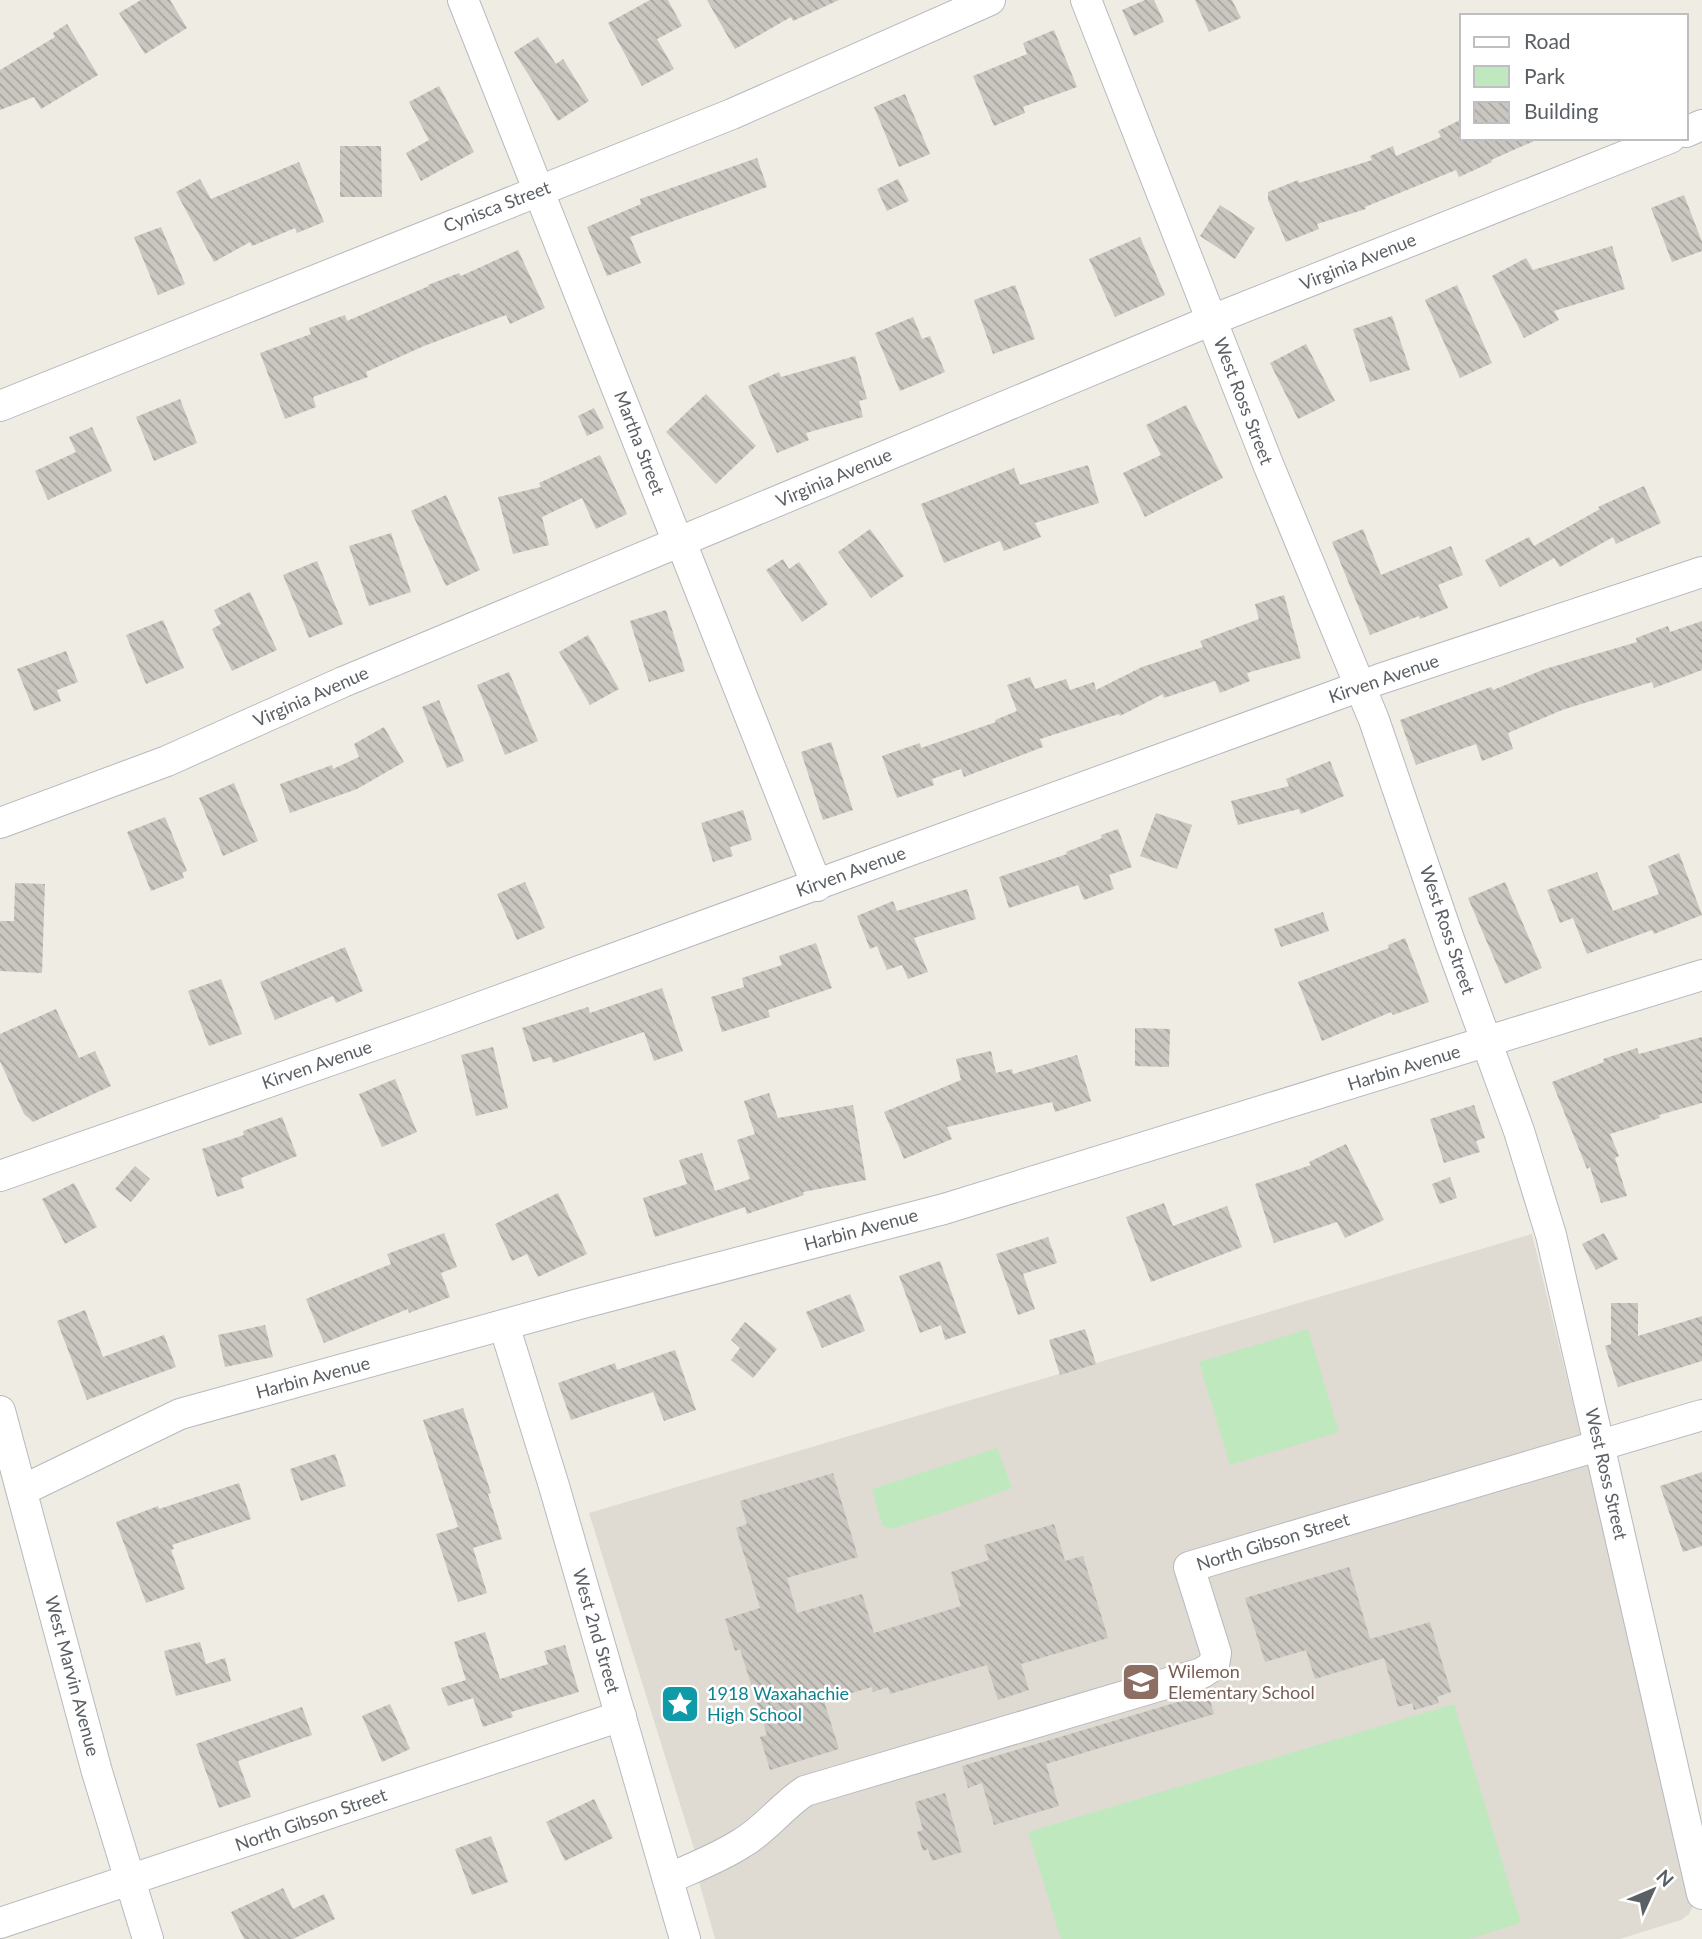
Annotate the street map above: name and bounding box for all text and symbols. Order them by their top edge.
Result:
legend [1460,14,1688,140]
text: Road [1524,28,1571,53]
text: Park [1524,63,1565,88]
text: Building [1524,98,1599,123]
street label: Cynisca Street [440,175,554,237]
street label: Virginia Avenue [1296,228,1419,294]
street label: West Ross Street [1210,334,1278,468]
street label: Martha Street [610,388,670,498]
street label: Virginia Avenue [772,443,895,511]
street label: Kirven Avenue [1326,649,1442,707]
street label: Virginia Avenue [250,661,371,731]
street label: Kirven Avenue [793,841,908,901]
street label: West Ross Street [1416,863,1480,997]
street label: Kirven Avenue [259,1035,375,1093]
street label: Harbin Avenue [1345,1039,1463,1095]
street label: Harbin Avenue [801,1203,920,1255]
street label: Harbin Avenue [253,1351,372,1403]
street label: West Ross Street [1581,1406,1633,1542]
street label: North Gibson Street [1194,1507,1352,1575]
street label: West 2nd Street [569,1566,625,1696]
street label: West Marvin Avenue [41,1593,105,1758]
place label: Wilemon Elementary School [1168,1660,1315,1703]
school or university icon: Wilemon Elementary School [1120,1661,1162,1703]
place label: 1918 Waxahachie High School [707,1682,849,1725]
place icon: 1918 Waxahachie High School [659,1683,701,1725]
street label: North Gibson Street [232,1783,390,1855]
north arrow [1618,1855,1688,1925]
text: N [1652,1865,1679,1891]

